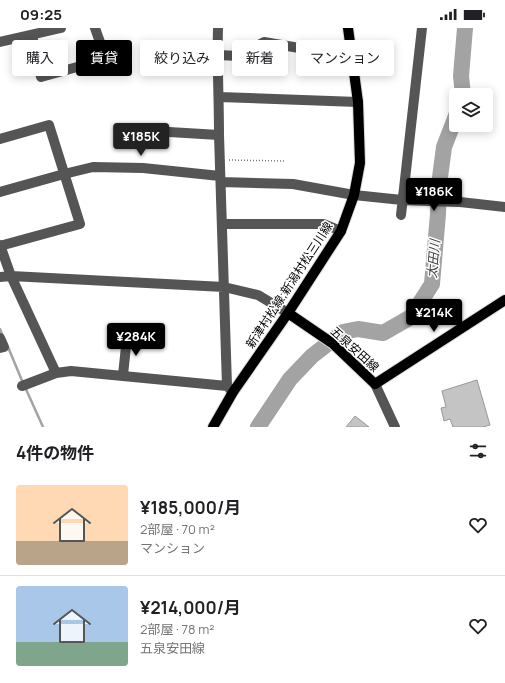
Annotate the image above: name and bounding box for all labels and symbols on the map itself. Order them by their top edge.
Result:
pin: ¥185K [113,123,169,157]
pin: ¥186K [406,178,462,212]
street label: 新津村松線;新潟村松三川線 [242,218,336,352]
water label: 太田川 [422,237,444,279]
pin: ¥214K [406,299,462,333]
pin: ¥284K [108,323,164,357]
street label: 五泉安田線 [327,323,383,375]

